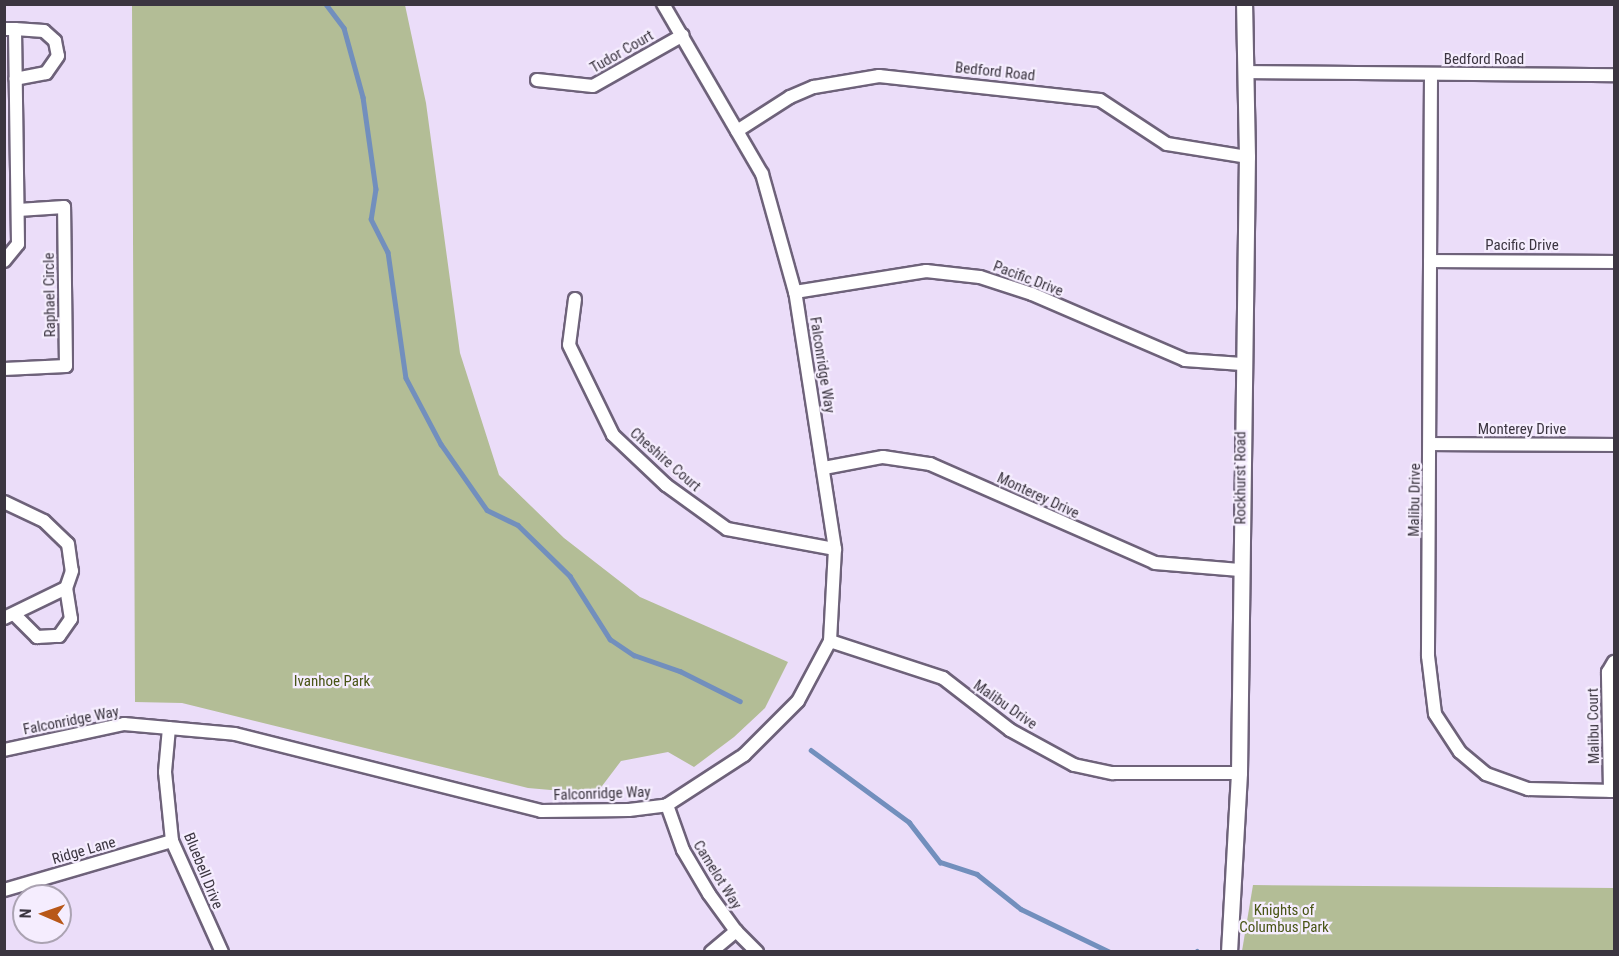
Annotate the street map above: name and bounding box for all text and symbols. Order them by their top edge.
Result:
street label: Tudor Court [587,27,657,77]
street label: Bedford Road [1444,51,1524,69]
street label: Bedford Road [954,59,1036,85]
street label: Pacific Drive [1485,237,1559,255]
street label: Raphael Circle [40,253,60,337]
street label: Pacific Drive [990,257,1066,301]
street label: Falconridge Way [806,316,838,414]
street label: Monterey Drive [1478,421,1566,439]
street label: Cheshire Court [626,424,704,496]
street label: Rockhurst Road [1232,431,1250,525]
street label: Malibu Drive [1405,463,1425,537]
street label: Monterey Drive [994,469,1082,523]
park label: Ivanhoe Park [294,673,370,691]
street label: Malibu Drive [970,677,1040,733]
street label: Malibu Court [1584,688,1604,764]
street label: Falconridge Way [22,703,120,739]
street label: Falconridge Way [553,783,651,805]
street label: Bluebell Drive [180,830,226,912]
street label: Ridge Lane [50,833,118,869]
street label: Camelot Way [689,837,745,913]
north arrow [12,884,72,944]
park label: Knights of Columbus Park [1239,901,1329,936]
text: N [16,908,35,919]

